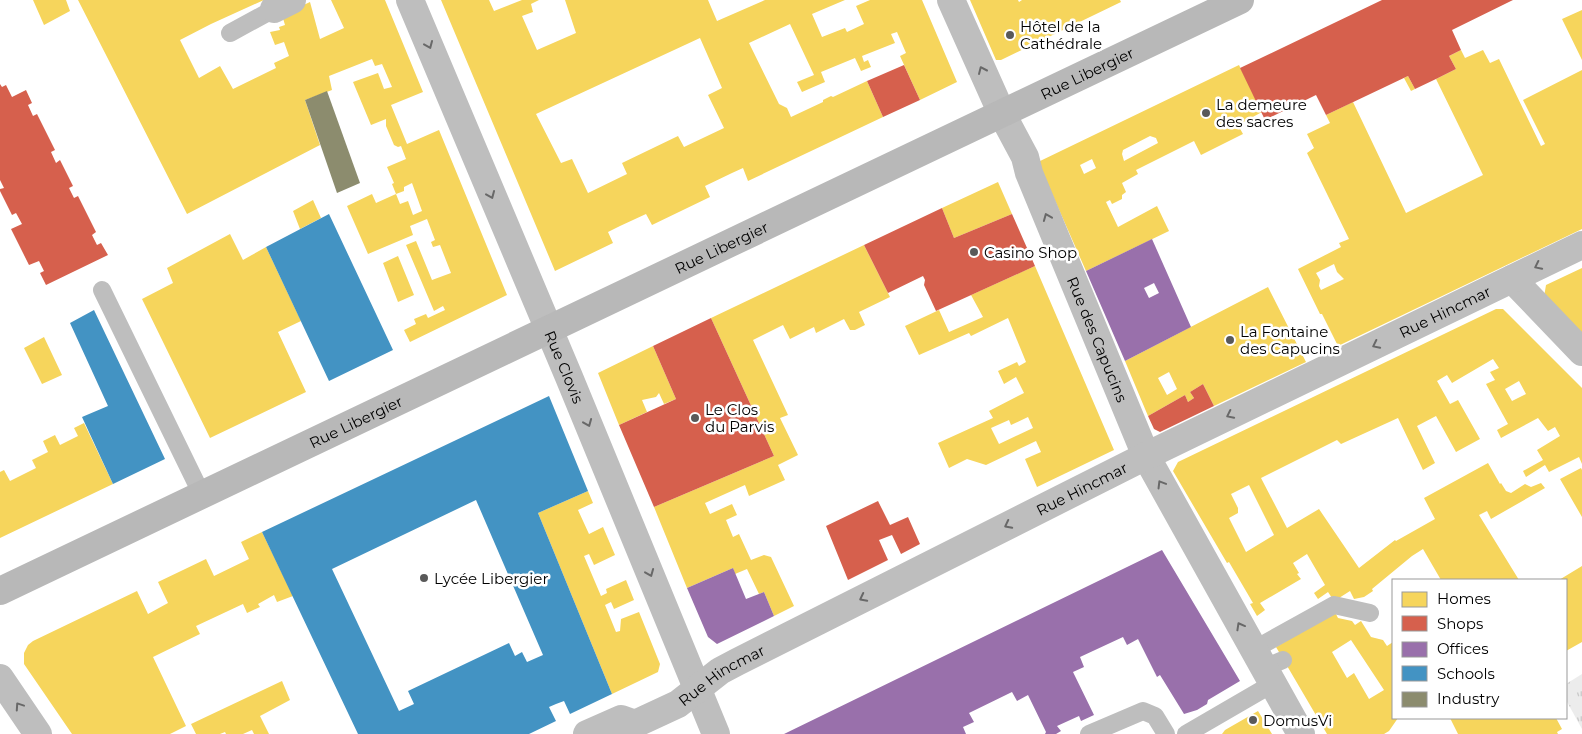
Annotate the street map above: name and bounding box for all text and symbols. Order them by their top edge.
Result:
place label: Hôtel de la Cathédrale [1020,17,1102,53]
marker: Hôtel de la Cathédrale [1004,29,1016,41]
one-way arrow [422,40,433,49]
street label: Rue Libergier [1037,43,1137,103]
one-way arrow [977,66,988,75]
place label: La demeure des sacres [1216,95,1307,131]
marker: La demeure des sacres [1200,107,1212,119]
one-way arrow [485,190,496,199]
one-way arrow [1043,213,1054,222]
street label: Rue Libergier [671,217,771,278]
place label: Casino Shop [984,243,1077,262]
marker: Casino Shop [968,246,980,258]
one-way arrow [1534,260,1543,271]
street label: Rue des Capucins [1063,274,1132,405]
street label: Rue Hincmar [1396,281,1494,342]
place label: La Fontaine des Capucins [1240,322,1340,358]
street label: Rue Clovis [541,327,588,406]
marker: La Fontaine des Capucins [1224,334,1236,346]
one-way arrow [1372,339,1381,349]
street label: Rue Libergier [306,391,405,452]
place label: Le Clos du Parvis [705,400,774,436]
one-way arrow [1226,409,1235,420]
marker: Le Clos du Parvis [689,412,701,424]
one-way arrow [582,418,592,427]
street label: Rue Hincmar [1033,458,1130,519]
one-way arrow [1157,481,1167,490]
one-way arrow [1005,519,1014,529]
place label: Lycée Libergier [434,569,548,588]
one-way arrow [644,569,654,577]
marker: Lycée Libergier [418,572,430,584]
legend [1392,579,1567,719]
text: Homes [1437,589,1491,608]
one-way arrow [859,592,868,603]
text: Shops [1437,614,1483,633]
one-way arrow [1236,622,1246,631]
text: Offices [1437,639,1489,658]
street label: Rue Hincmar [674,640,768,710]
text: Schools [1437,664,1495,683]
text: Industry [1437,689,1500,708]
one-way arrow [16,702,25,712]
place label: DomusVi [1263,711,1332,730]
marker: DomusVi [1247,714,1259,726]

